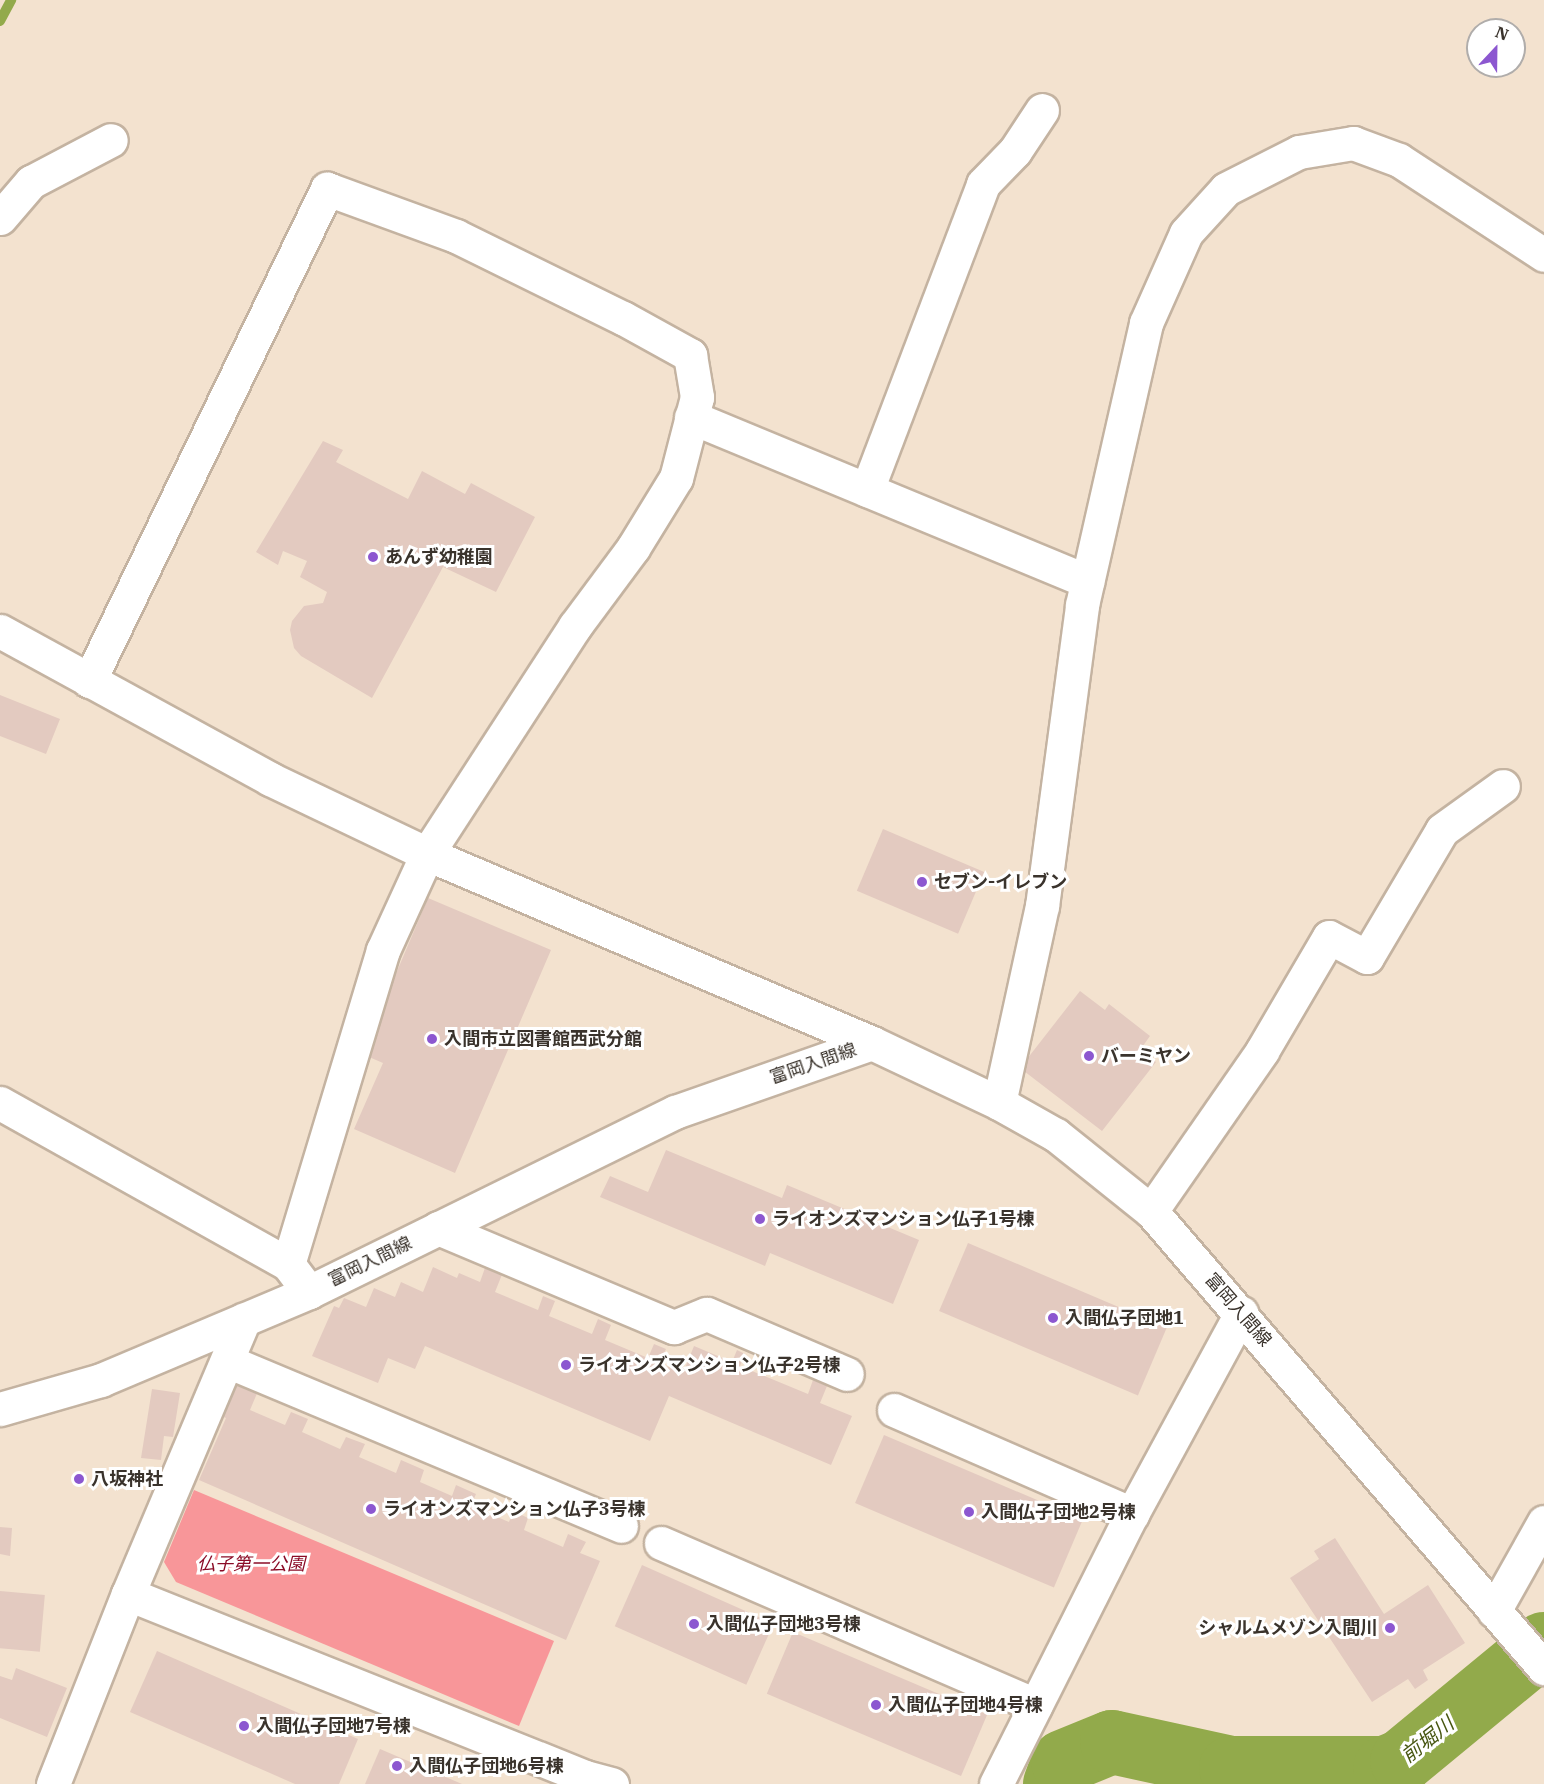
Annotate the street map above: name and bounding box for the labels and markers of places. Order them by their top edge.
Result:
place label: あんず幼稚園 [385,546,493,568]
marker: あんず幼稚園 [366,550,380,564]
place label: セブン-イレブン [934,871,1067,893]
marker: セブン-イレブン [915,875,929,889]
place label: 入間市立図書館西武分館 [444,1028,642,1050]
marker: 入間市立図書館西武分館 [425,1032,439,1046]
place label: バーミヤン [1101,1045,1191,1067]
marker: バーミヤン [1082,1049,1096,1063]
place label: ライオンズマンション仏子1号棟 [772,1208,1035,1230]
marker: ライオンズマンション仏子1号棟 [753,1212,767,1226]
place label: 入間仏子団地1 [1065,1307,1184,1329]
marker: 入間仏子団地1 [1046,1311,1060,1325]
place label: ライオンズマンション仏子2号棟 [578,1354,841,1376]
marker: ライオンズマンション仏子2号棟 [559,1358,573,1372]
place label: 八坂神社 [91,1468,163,1490]
marker: 八坂神社 [72,1472,86,1486]
place label: ライオンズマンション仏子3号棟 [383,1498,646,1520]
place label: 入間仏子団地2号棟 [981,1501,1136,1523]
marker: ライオンズマンション仏子3号棟 [364,1502,378,1516]
marker: 入間仏子団地2号棟 [962,1505,976,1519]
place label: 入間仏子団地3号棟 [706,1613,861,1635]
marker: 入間仏子団地3号棟 [687,1617,701,1631]
place label: シャルムメゾン入間川 [1198,1617,1378,1639]
marker: シャルムメゾン入間川 [1383,1621,1397,1635]
place label: 入間仏子団地4号棟 [888,1694,1043,1716]
marker: 入間仏子団地4号棟 [869,1698,883,1712]
place label: 入間仏子団地7号棟 [256,1715,411,1737]
marker: 入間仏子団地7号棟 [237,1719,251,1733]
place label: 入間仏子団地6号棟 [409,1755,564,1777]
marker: 入間仏子団地6号棟 [390,1759,404,1773]

